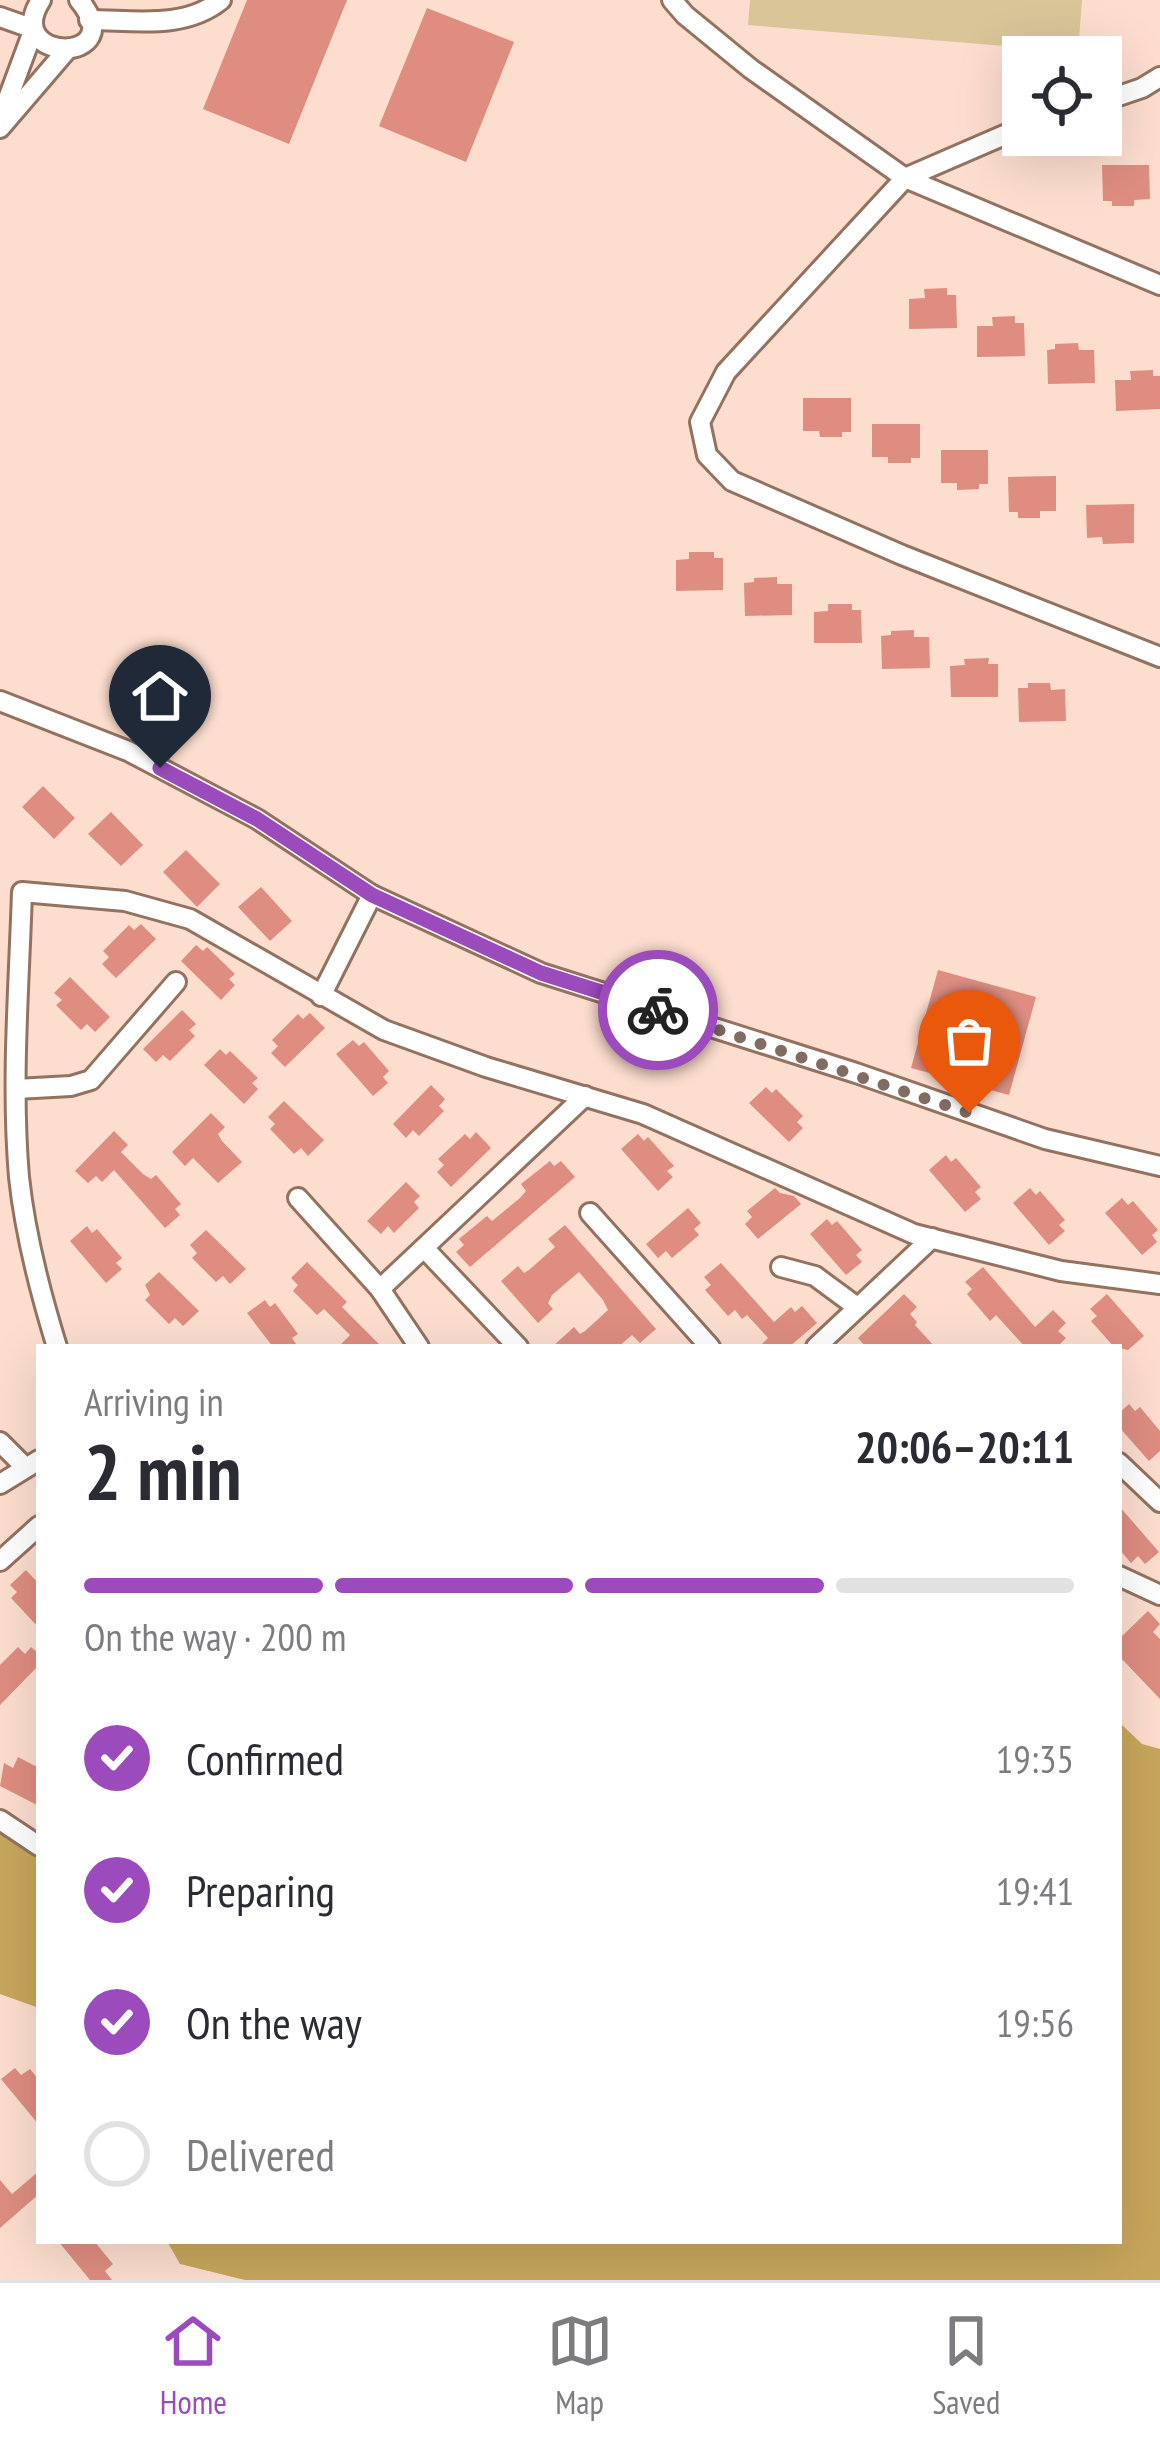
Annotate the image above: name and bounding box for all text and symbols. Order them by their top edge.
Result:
map controls [1002,36,1122,156]
button: locate [1002,36,1122,156]
pin [109,645,211,768]
icon: home [127,663,193,729]
courier [598,950,718,1070]
icon: bike [625,977,691,1043]
pin [918,990,1020,1113]
icon: bag [936,1008,1002,1074]
text: Arriving in [84,1376,224,1427]
text: 20:06–20:11 [855,1417,1074,1475]
text: 2 min [84,1421,242,1522]
text: On the way · 200 m [84,1611,346,1662]
icon: check [84,1725,150,1791]
text: Confirmed [186,1729,344,1787]
text: 19:35 [996,1733,1074,1784]
icon: check [84,1857,150,1923]
text: Preparing [186,1861,335,1919]
text: 19:41 [996,1865,1074,1916]
icon: check [84,1989,150,2055]
text: On the way [186,1993,362,2051]
text: 19:56 [996,1997,1074,2048]
text: Delivered [186,2125,335,2183]
tab: Home [160,2308,227,2423]
tab: Map [547,2308,613,2423]
tab: Saved [932,2308,1000,2423]

